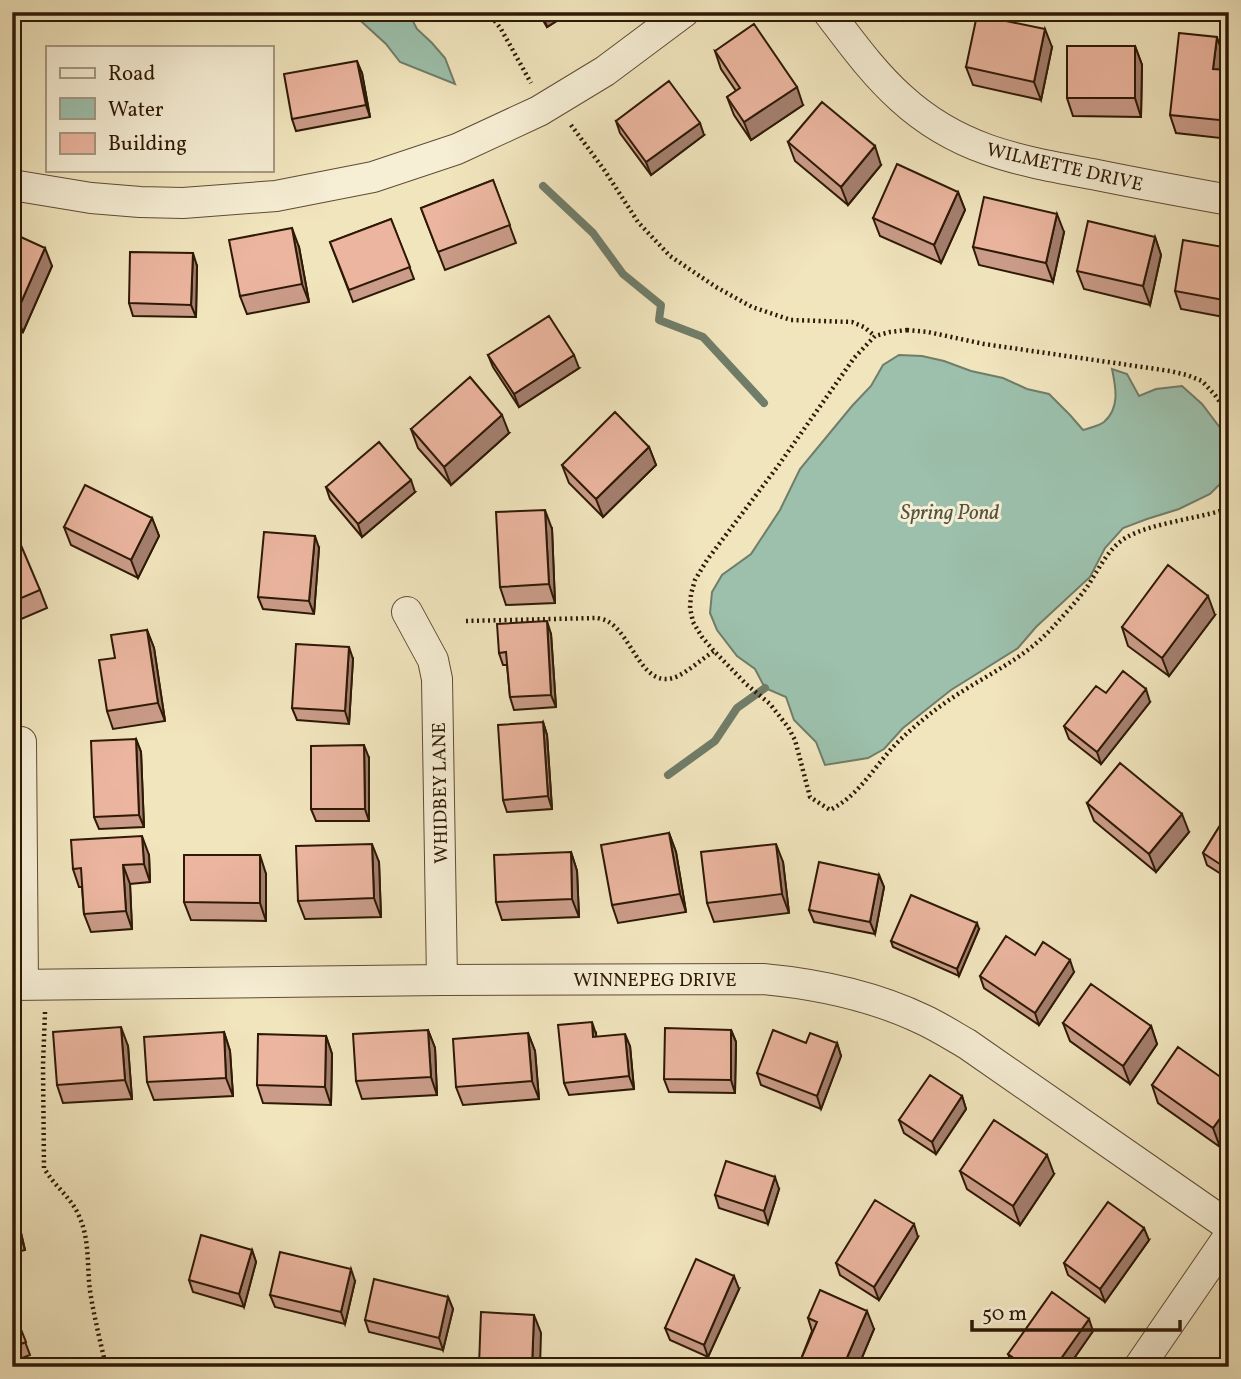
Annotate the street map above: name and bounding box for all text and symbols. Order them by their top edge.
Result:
legend [46,46,273,172]
text: Road [108,60,155,89]
text: Water [108,96,164,125]
text: Building [108,130,187,159]
street label: WILMETTE DRIVE [984,137,1146,199]
water label: Spring Pond [901,499,999,528]
street label: WHIDBEY LANE [427,722,455,864]
street label: WINNEPEG DRIVE [573,968,737,994]
scale bar [972,1288,1180,1332]
text: 50 m [982,1300,1027,1329]

